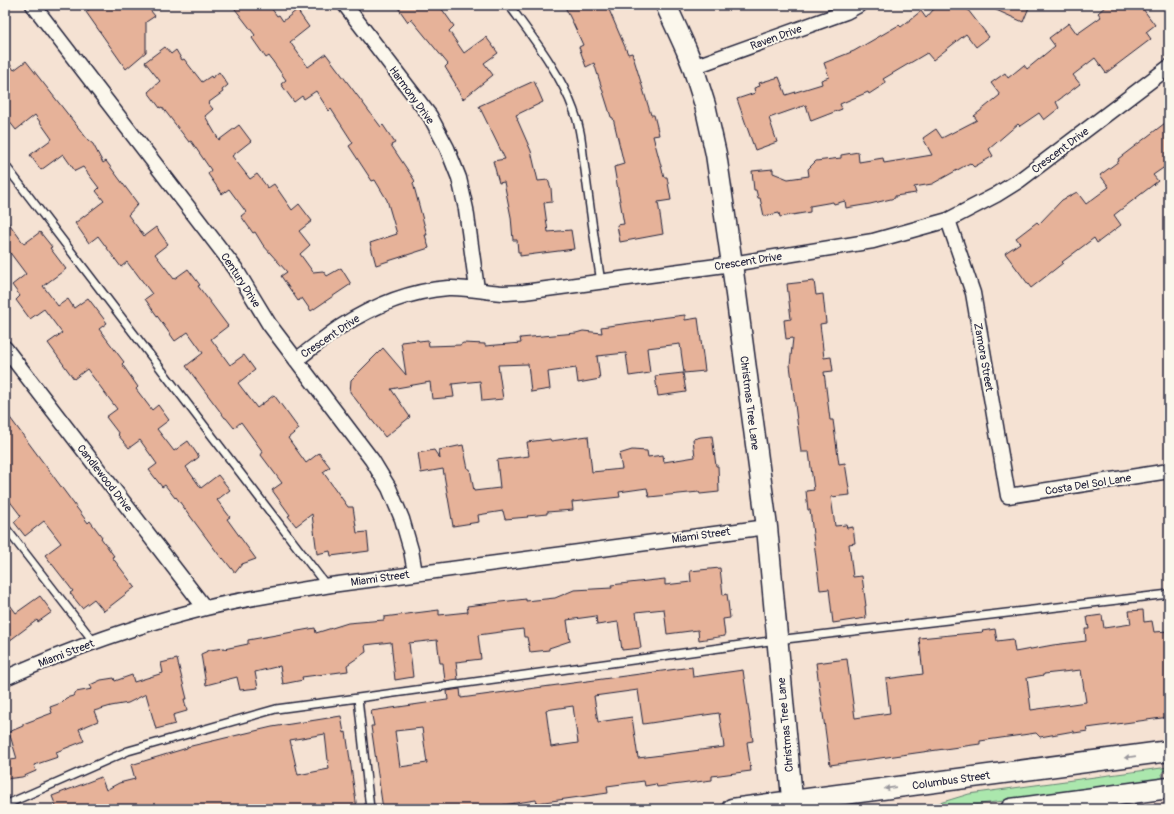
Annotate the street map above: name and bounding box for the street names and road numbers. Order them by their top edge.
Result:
street label: Raven Drive [749,22,804,53]
street label: Harmony Drive [386,64,437,127]
street label: Crescent Drive [1029,124,1092,176]
street label: Century Drive [218,250,263,311]
street label: Crescent Drive [713,250,783,273]
street label: Crescent Drive [298,312,363,361]
street label: Zamora Street [971,322,996,393]
street label: Christmas Tree Lane [737,355,762,451]
street label: Candlewood Drive [74,442,135,515]
street label: Costa Del Sol Lane [1044,471,1133,498]
street label: Miami Street [671,525,732,546]
street label: Miami Street [350,568,411,589]
street label: Miami Street [36,637,97,670]
street label: Christmas Tree Lane [775,677,796,773]
street label: Columbus Street [911,769,991,792]

